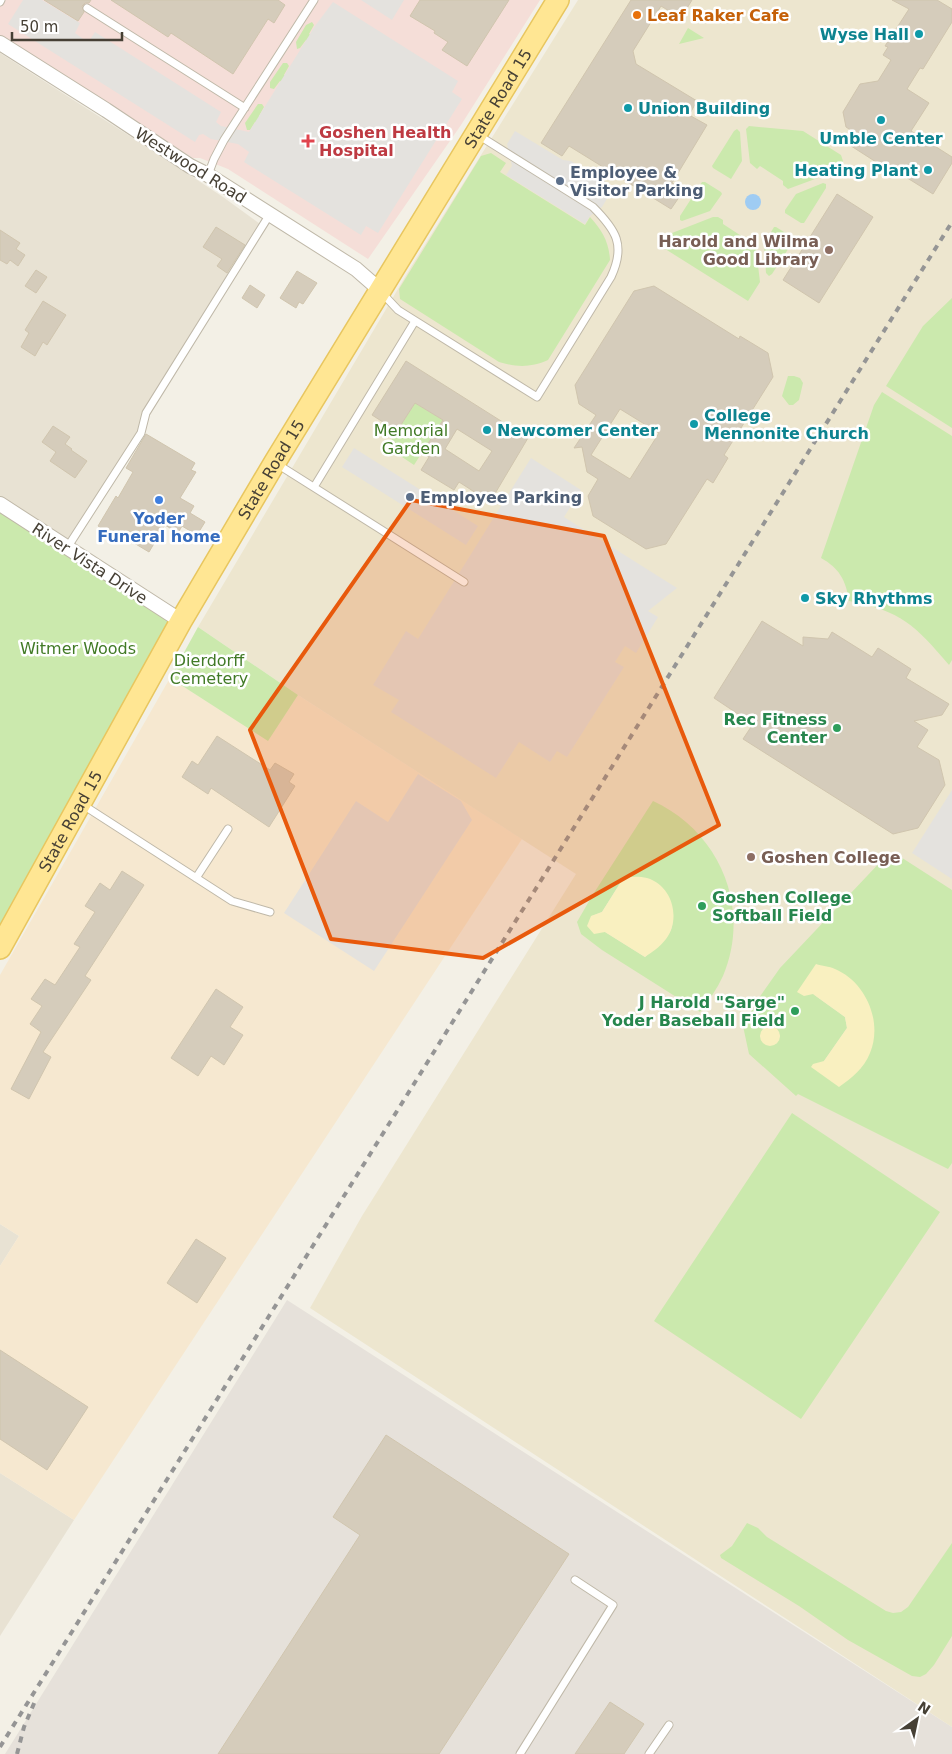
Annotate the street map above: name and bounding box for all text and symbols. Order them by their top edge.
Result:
place label: Leaf Raker Cafe [647,6,790,25]
marker: Leaf Raker Cafe [631,9,643,21]
scale bar [12,10,122,42]
text: 50 m [20,18,58,36]
place label: Wyse Hall [820,25,909,44]
marker: Wyse Hall [913,28,925,40]
street label: State Road 15 [461,45,536,152]
place label: Union Building [638,99,770,118]
marker: Union Building [622,102,634,114]
marker: Umble Center [875,114,887,126]
place label: Goshen Health Hospital [319,123,451,160]
street label: Westwood Road [132,124,250,207]
place label: Umble Center [819,129,943,148]
marker: Goshen Health Hospital [301,134,315,148]
place label: Heating Plant [794,161,918,180]
place label: Employee & Visitor Parking [570,163,704,200]
marker: Heating Plant [922,164,934,176]
marker: Employee & Visitor Parking [554,175,566,187]
place label: Harold and Wilma Good Library [658,232,820,269]
marker: Harold and Wilma Good Library [823,244,835,256]
place label: College Mennonite Church [704,406,869,443]
street label: State Road 15 [234,416,309,523]
marker: College Mennonite Church [688,418,700,430]
park label: Memorial Garden [374,421,448,458]
place label: Newcomer Center [497,421,658,440]
marker: Newcomer Center [481,424,493,436]
place label: Employee Parking [420,488,582,507]
marker: Employee Parking [404,491,416,503]
marker: Yoder Funeral home [153,494,165,506]
place label: Yoder Funeral home [97,509,221,546]
street label: River Vista Drive [28,519,151,608]
place label: Sky Rhythms [815,589,933,608]
marker: Sky Rhythms [799,592,811,604]
park label: Witmer Woods [20,639,136,658]
park label: Dierdorff Cemetery [170,651,248,688]
place label: Rec Fitness Center [723,710,827,747]
marker: Rec Fitness Center [831,722,843,734]
street label: State Road 15 [35,767,106,875]
place label: Goshen College [761,848,901,867]
marker: Goshen College [745,851,757,863]
place label: Goshen College Softball Field [712,888,852,925]
marker: Goshen College Softball Field [696,900,708,912]
place label: J Harold "Sarge" Yoder Baseball Field [601,993,785,1030]
marker: J Harold "Sarge" Yoder Baseball Field [789,1005,801,1017]
north arrow [892,1694,942,1744]
text: N [915,1698,933,1718]

